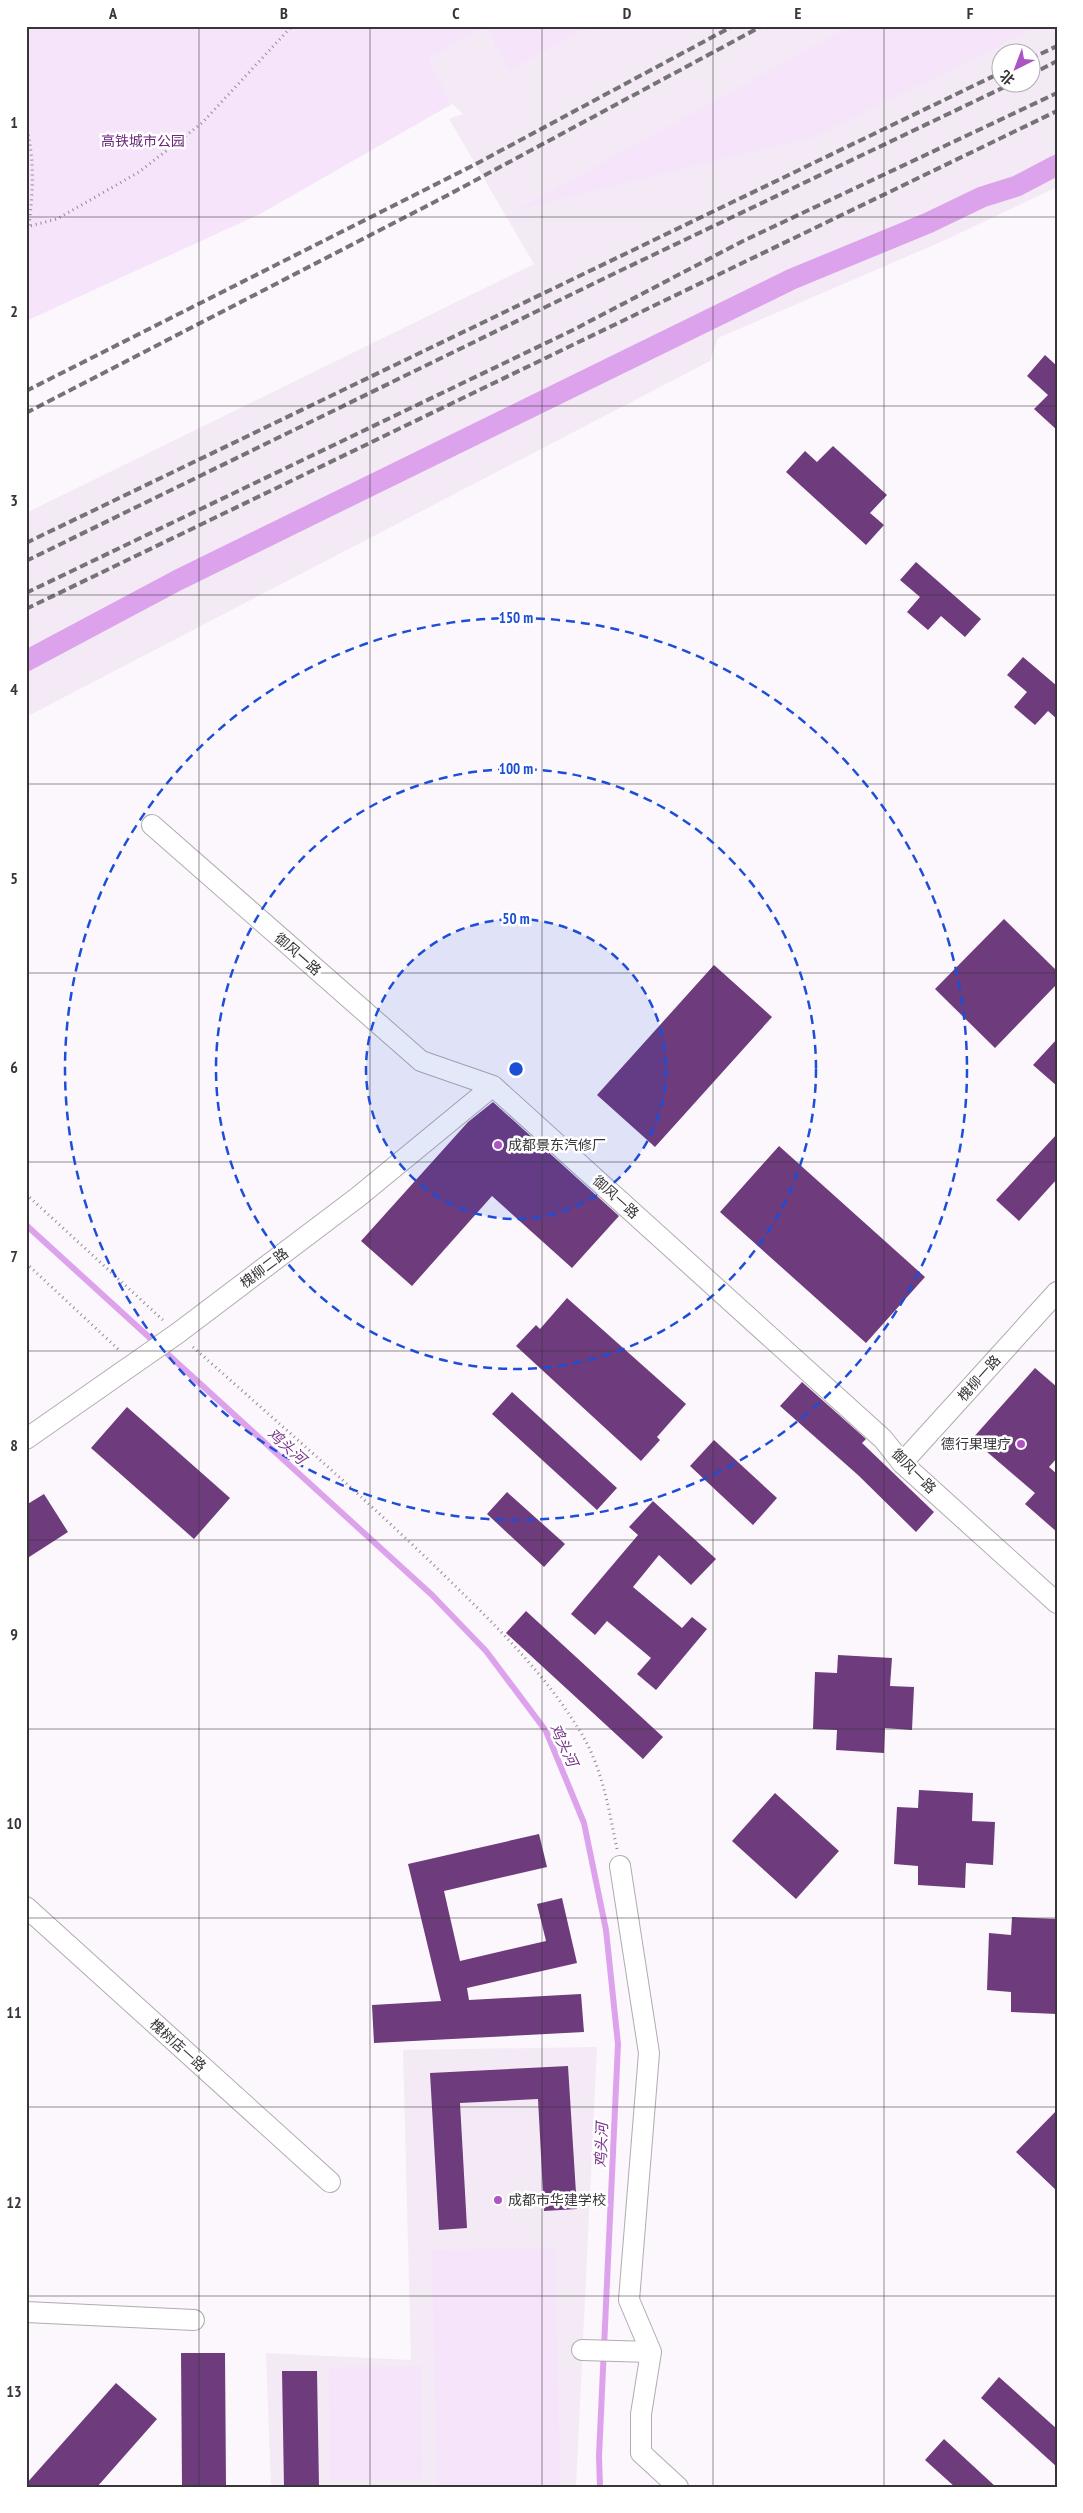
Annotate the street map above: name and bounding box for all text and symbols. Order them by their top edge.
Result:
text: A [108,3,118,23]
text: B [280,3,288,23]
text: C [452,3,460,23]
text: D [623,3,632,23]
text: E [795,3,802,23]
text: F [967,3,974,23]
north arrow [990,42,1040,92]
text: 北 [996,66,1019,89]
text: 1 [10,112,18,132]
park label: 高铁城市公园 [101,132,185,150]
text: 2 [10,301,18,321]
text: 3 [10,490,18,510]
text: 150 m [499,608,533,627]
text: 4 [10,679,18,699]
text: 100 m [499,759,533,778]
text: 5 [10,868,18,888]
text: 50 m [502,909,530,928]
street label: 御风一路 [271,929,325,979]
text: 6 [10,1057,18,1077]
centre of rings [507,1060,525,1078]
place label: 成都景东汽修厂 [508,1136,606,1154]
marker: 成都景东汽修厂 [492,1139,504,1151]
street label: 御风一路 [589,1172,643,1222]
street label: 槐柳二路 [236,1244,292,1292]
text: 7 [10,1246,18,1266]
street label: 槐柳一路 [954,1351,1004,1405]
water label: 鸡头河 [264,1424,312,1470]
text: 8 [10,1435,18,1455]
place label: 德行果理疗 [941,1435,1011,1453]
marker: 德行果理疗 [1015,1438,1027,1450]
street label: 御风一路 [888,1445,940,1497]
text: 9 [10,1624,18,1644]
water label: 鸡头河 [546,1721,583,1772]
text: 10 [6,1813,22,1833]
text: 11 [6,2002,22,2022]
street label: 槐树店一路 [146,2015,210,2075]
water label: 鸡头河 [591,2119,611,2168]
place label: 成都市华建学校 [508,2191,606,2209]
text: 12 [6,2192,22,2212]
marker: 成都市华建学校 [492,2194,504,2206]
text: 13 [6,2381,22,2401]

